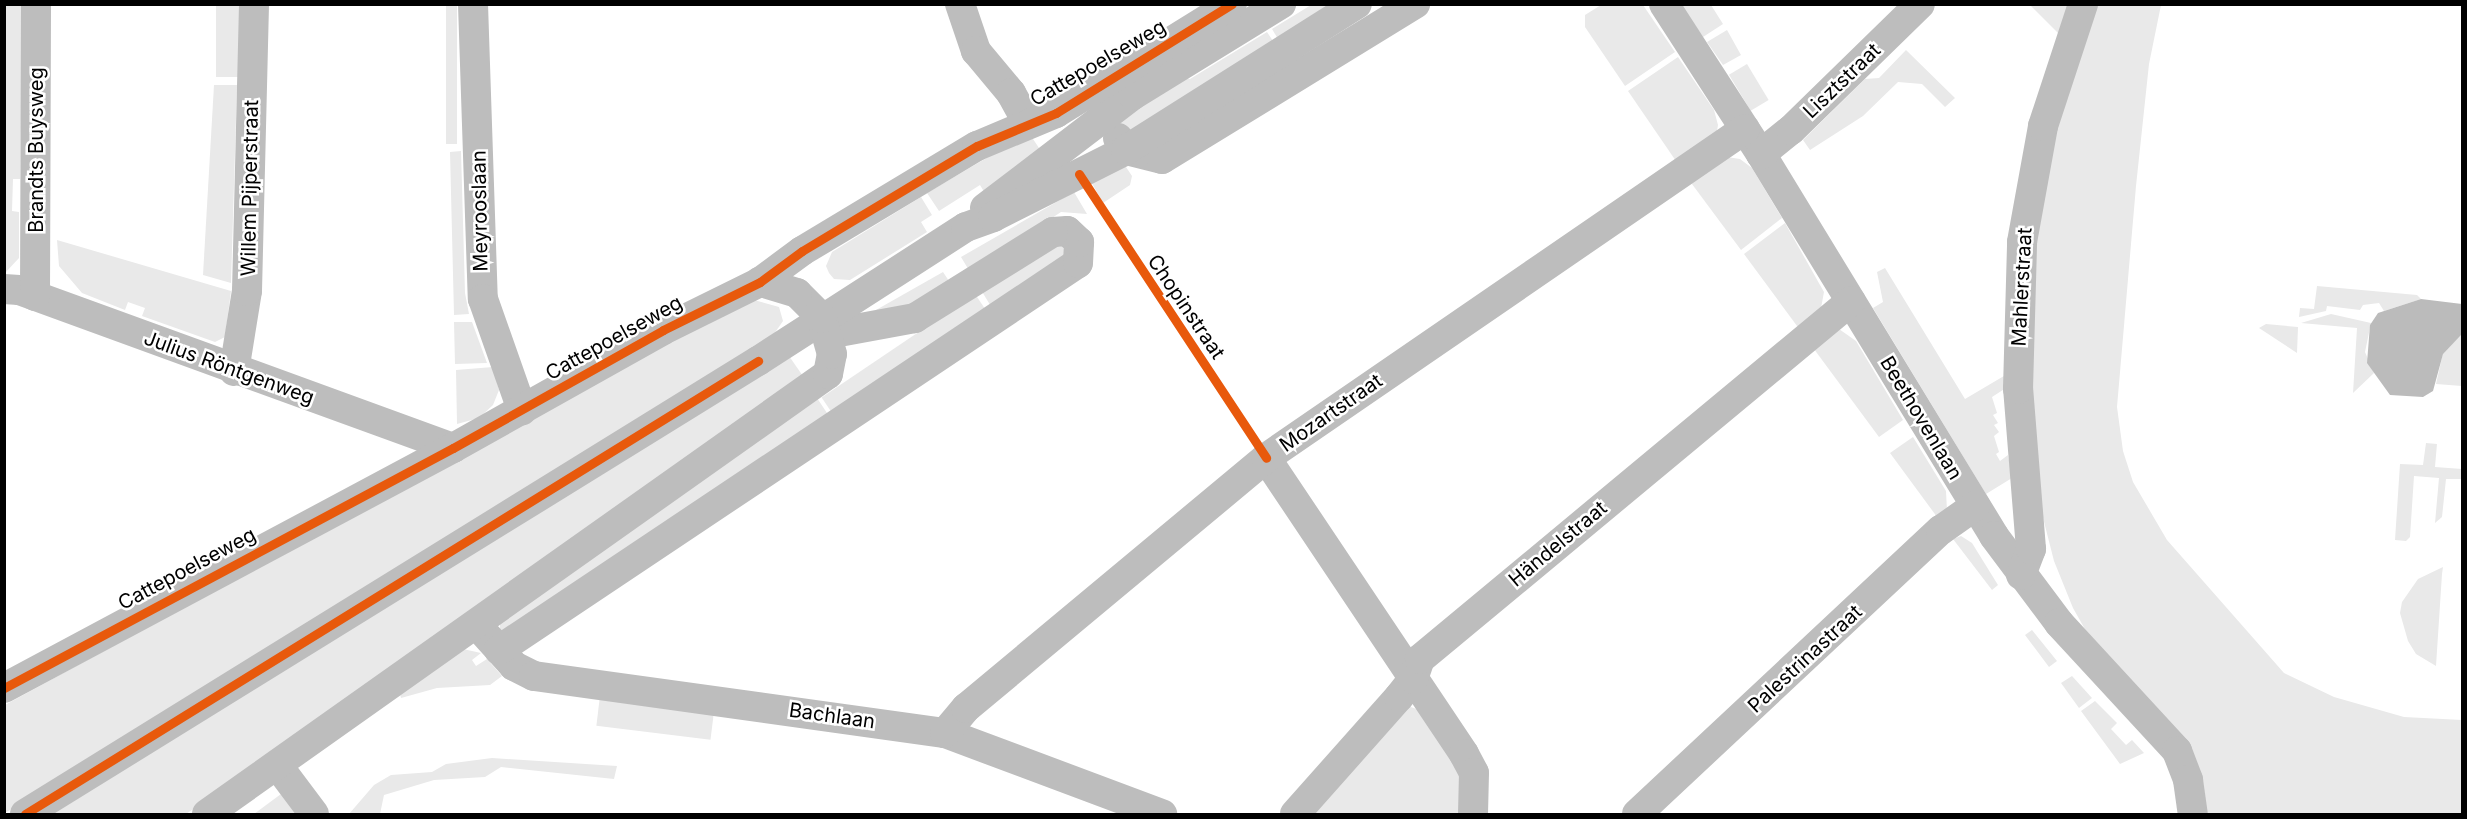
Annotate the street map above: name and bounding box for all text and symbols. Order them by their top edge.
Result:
street label: Cattepoelseweg [1026,14,1170,112]
street label: Lisztstraat [1799,38,1885,124]
street label: Brandts Buysweg [24,67,48,233]
street label: Willem Pijperstraat [236,100,264,276]
street label: Meyrooslaan [467,150,493,272]
street label: Mahlerstraat [2007,227,2037,347]
street label: Chopinstraat [1142,250,1230,364]
street label: Cattepoelseweg [542,291,686,385]
street label: Julius Röntgenweg [141,326,317,410]
street label: Beethovenlaan [1875,352,1967,484]
street label: Mozartstraat [1275,369,1387,457]
street label: Händelstraat [1504,496,1612,592]
street label: Cattepoelseweg [114,523,260,615]
street label: Palestrinastraat [1743,600,1867,718]
street label: Bachlaan [787,698,877,734]

